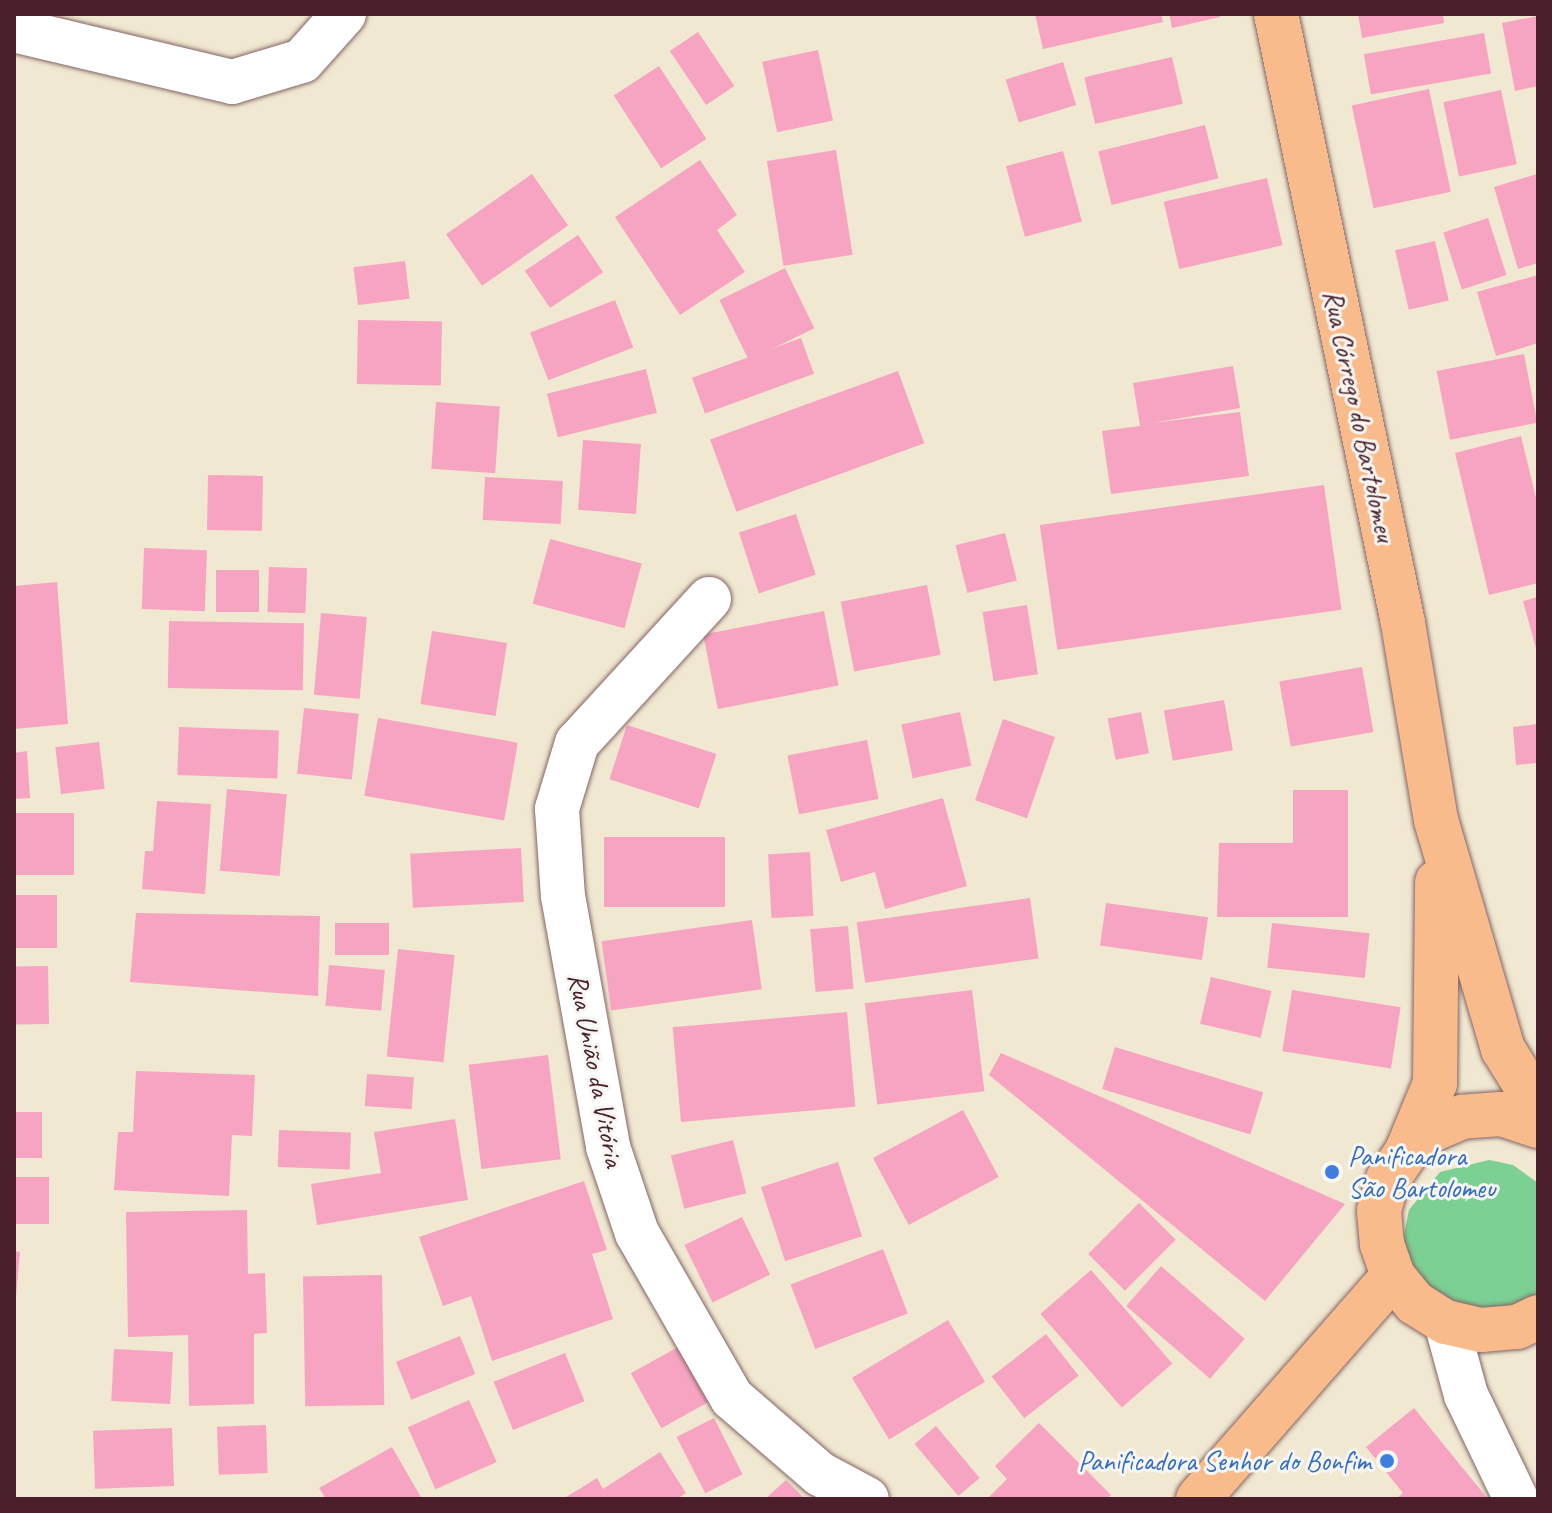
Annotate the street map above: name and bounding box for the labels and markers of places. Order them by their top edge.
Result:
place label: Panificadora São Bartolomeu [1348,1139,1496,1205]
marker: Panificadora São Bartolomeu [1323,1163,1341,1181]
place label: Panificadora Senhor do Bonfim [1077,1444,1371,1478]
marker: Panificadora Senhor do Bonfim [1378,1452,1396,1470]

